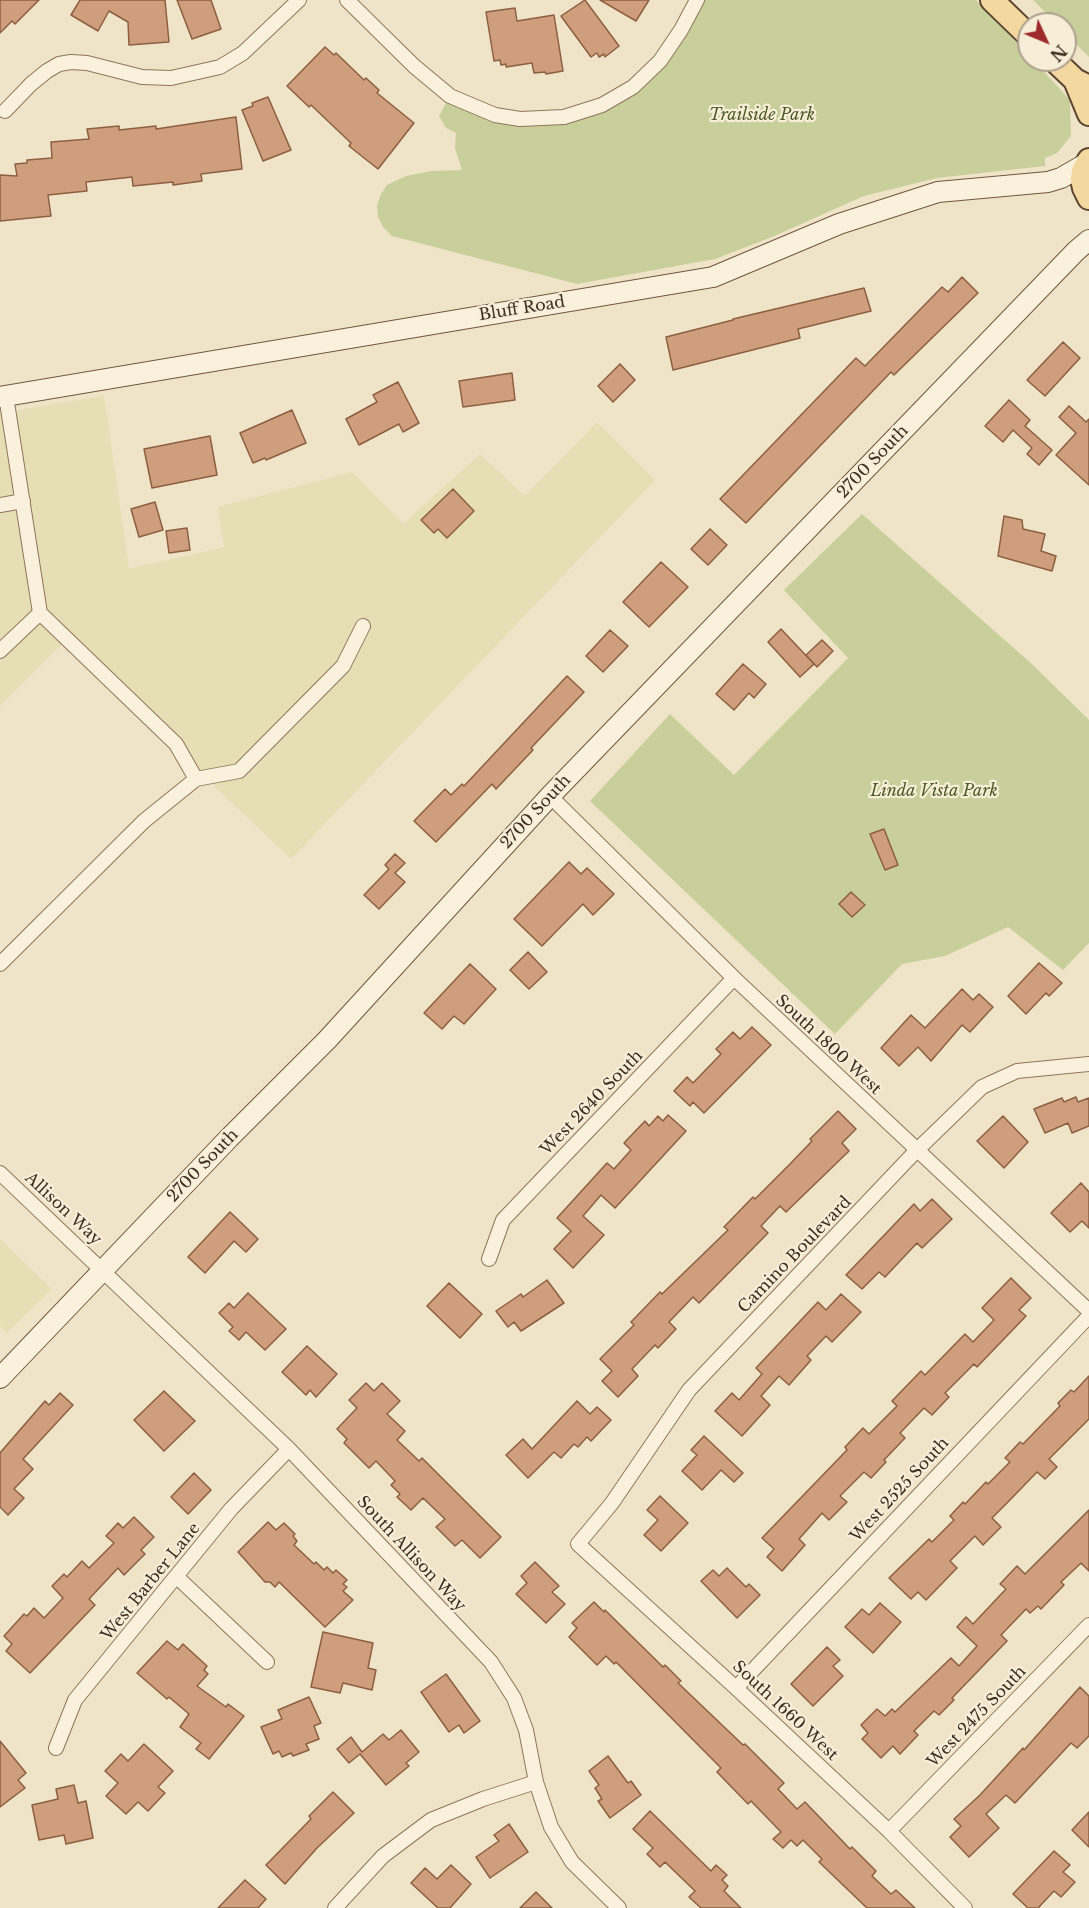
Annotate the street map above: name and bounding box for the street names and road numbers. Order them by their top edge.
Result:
street label: Bluff Road [478,293,566,325]
street label: 2700 South [833,422,913,502]
street label: 2700 South [497,771,575,853]
street label: South 1800 West [771,991,885,1099]
street label: West 2640 South [537,1046,647,1160]
street label: 2700 South [163,1126,243,1206]
street label: Allison Way [21,1169,105,1249]
street label: Camino Boulevard [734,1193,856,1317]
street label: West 2525 South [847,1434,953,1546]
street label: South Allison Way [353,1492,469,1616]
street label: West Barber Lane [98,1519,204,1645]
street label: South 1660 West [728,1657,842,1765]
street label: West 2475 South [924,1662,1030,1772]

